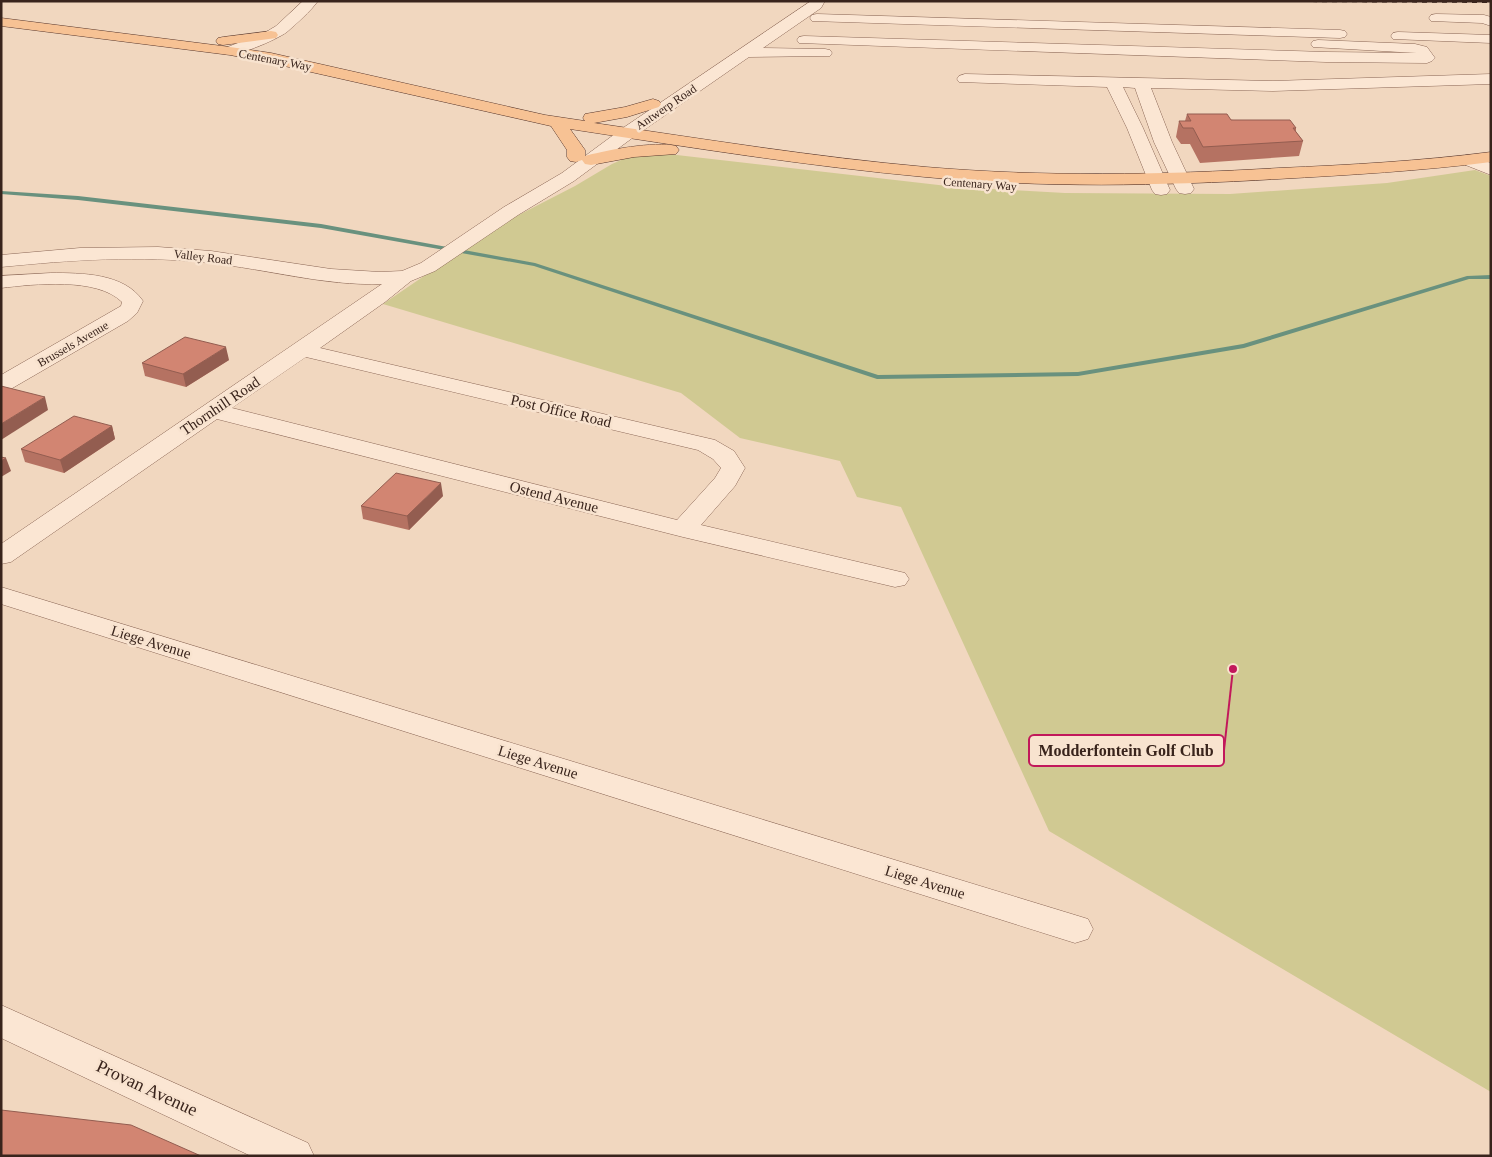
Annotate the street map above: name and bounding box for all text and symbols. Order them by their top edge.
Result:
street label: Centenary Way [237,46,313,74]
street label: Antwerp Road [633,82,699,132]
street label: Centenary Way [943,174,1017,194]
street label: Valley Road [173,246,233,268]
street label: Brussels Avenue [35,318,111,370]
street label: Thornhill Road [177,373,263,438]
street label: Post Office Road [509,392,613,430]
street label: Ostend Avenue [508,478,600,516]
street label: Liege Avenue [109,622,193,662]
callout: Modderfontein Golf Club [1029,735,1224,766]
street label: Liege Avenue [496,742,580,782]
text: Modderfontein Golf Club [1038,742,1214,759]
street label: Liege Avenue [883,862,967,902]
street label: Provan Avenue [93,1056,201,1120]

